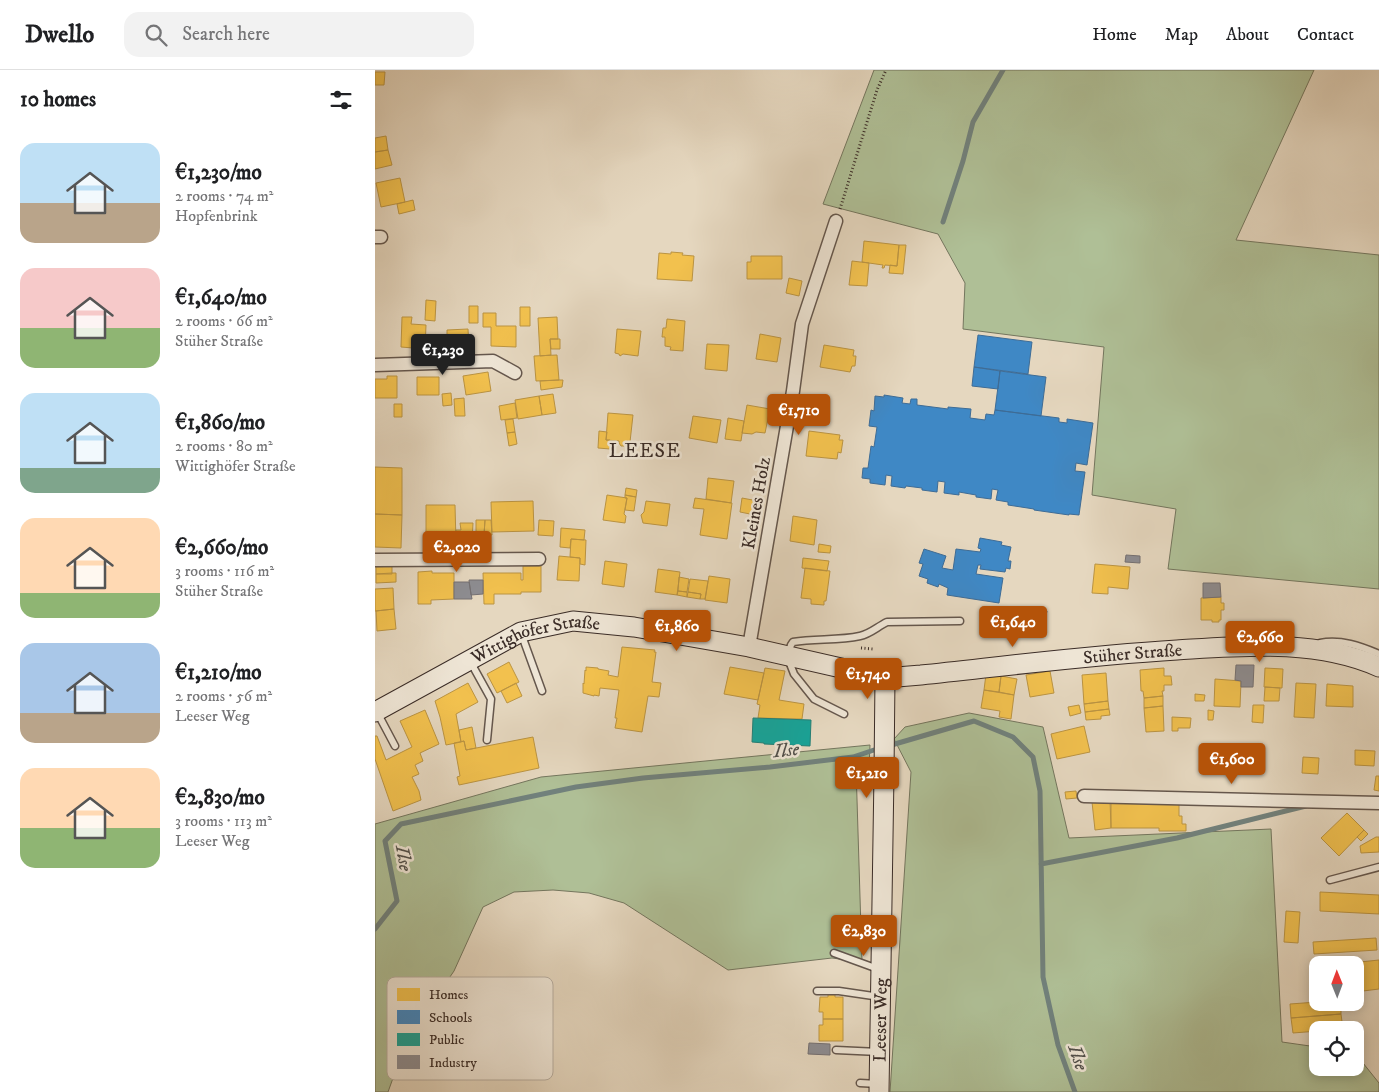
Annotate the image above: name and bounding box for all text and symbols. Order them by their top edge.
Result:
search box [124,12,474,57]
text: Dwello [25,20,94,50]
icon: search [142,21,170,49]
text: Search here [182,23,270,46]
text: Home [1092,24,1137,46]
text: Map [1165,24,1198,46]
text: About [1226,24,1269,46]
text: Contact [1297,24,1354,46]
icon: filters [327,86,355,114]
text: 10 homes [20,87,96,113]
text: €1,230/mo [175,160,262,186]
icon: home [60,163,120,223]
text: 2 rooms · 74 m² [175,186,273,206]
text: Hopfenbrink [175,206,258,226]
text: €1,640/mo [175,285,267,311]
icon: home [60,288,120,348]
text: 2 rooms · 66 m² [175,311,273,331]
text: Stüher Straße [175,331,263,351]
pin: €1,230 [402,334,484,376]
text: €1,230 [422,340,464,360]
pin: €1,710 [758,394,840,436]
text: €1,710 [778,400,820,420]
text: €1,860/mo [175,410,265,436]
icon: home [60,413,120,473]
text: 2 rooms · 80 m² [175,436,273,456]
district label: LEESE [609,439,681,464]
street label: Kleines Holz [738,455,776,551]
text: Wittighöfer Straße [175,456,296,476]
pin: €2,020 [416,530,498,573]
text: €2,660/mo [175,535,268,561]
text: €2,020 [434,537,480,557]
icon: home [60,538,120,598]
text: 3 rooms · 116 m² [175,561,274,581]
text: Stüher Straße [175,581,263,601]
pin: €1,640 [972,606,1054,648]
pin: €1,860 [636,610,718,652]
street label: Wittighöfer Straße [467,611,601,670]
text: €1,640 [990,612,1036,632]
text: €1,860 [655,616,699,636]
pin: €2,660 [1219,620,1301,663]
text: €2,660 [1237,627,1283,647]
street label: Stüher Straße [1082,640,1183,669]
pin: €1,740 [827,658,909,700]
text: €1,210/mo [175,660,262,686]
icon: home [60,663,120,723]
text: €1,740 [846,664,890,684]
text: 2 rooms · 56 m² [175,686,272,706]
text: Leeser Weg [175,706,249,726]
water label: Ilse [771,738,801,763]
pin: €1,600 [1191,742,1273,785]
text: €1,600 [1209,749,1255,769]
pin: €1,210 [826,756,908,799]
text: €1,210 [846,763,888,783]
text: €2,830/mo [175,785,265,811]
icon: home [60,788,120,848]
text: 3 rooms · 113 m² [175,811,272,831]
text: Leeser Weg [175,831,249,851]
water label: Ilse [390,843,417,873]
pin: €2,830 [823,914,905,957]
text: €2,830 [842,921,886,941]
north arrow [1309,956,1364,1011]
map controls [1309,956,1364,1076]
legend [387,977,553,1080]
street label: Leeser Weg [869,978,893,1062]
text: Homes [429,986,469,1004]
text: Schools [429,1009,472,1027]
button: locate [1309,1021,1364,1076]
text: Public [429,1031,464,1049]
water label: Ilse [1062,1041,1093,1074]
text: Industry [429,1054,477,1072]

